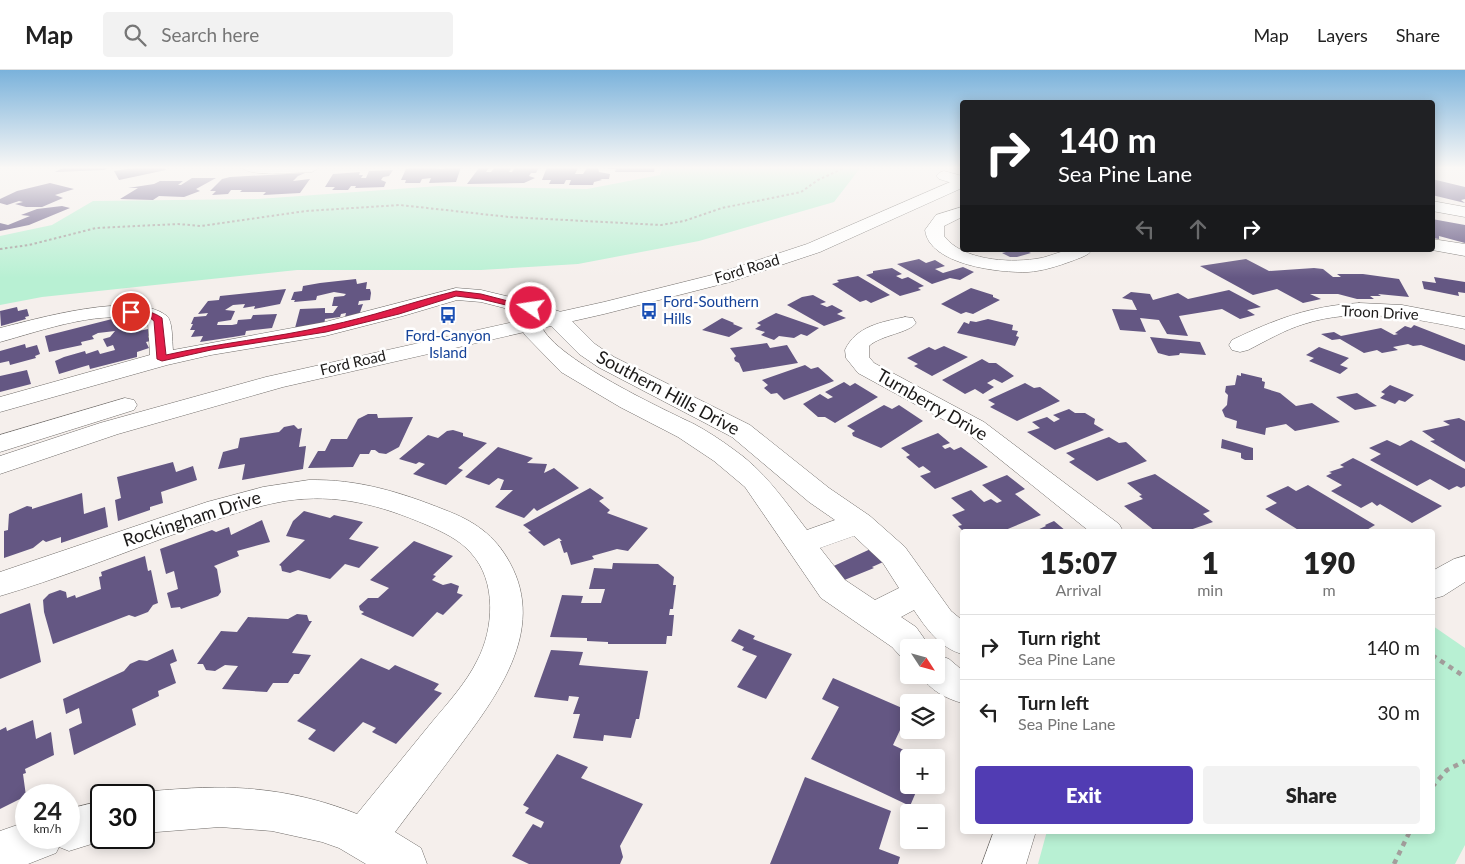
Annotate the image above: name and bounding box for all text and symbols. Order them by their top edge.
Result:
search box [103,12,453,57]
text: Map [25,20,73,49]
icon: search [121,21,149,49]
text: Search here [161,23,259,46]
text: Map [1253,24,1289,46]
text: Layers [1317,24,1368,46]
text: Share [1396,24,1440,46]
text: 140 m [1058,118,1157,160]
icon: right [975,120,1040,185]
text: Sea Pine Lane [1058,160,1192,187]
icon: left [1131,215,1159,243]
icon: ahead [1184,215,1212,243]
icon: right [1237,215,1265,243]
street label: Ford Road [712,250,781,286]
position arrow [504,281,556,333]
pin [110,291,152,333]
place label: Ford-Southern Hills [663,292,759,327]
icon: arrive [117,298,145,326]
bus stop icon: Ford-Southern Hills [639,301,659,321]
street label: Troon Drive [1341,301,1419,323]
bus stop icon: Ford-Canyon Island [438,305,458,325]
place label: Ford-Canyon Island [405,326,491,361]
street label: Southern Hills Drive [593,345,744,439]
street label: Ford Road [318,346,387,378]
street label: Turnberry Drive [873,363,992,445]
street label: Rockingham Drive [120,485,263,551]
text: 15:07 [1040,544,1117,580]
text: 1 [1201,544,1219,580]
text: 190 [1303,544,1355,580]
text: Arrival [1056,580,1102,599]
text: min [1197,580,1223,599]
text: m [1322,580,1336,599]
text: Turn right [1018,626,1100,649]
icon: right [975,633,1003,661]
text: 140 m [1366,636,1420,659]
north arrow [900,639,945,684]
map controls [900,639,945,849]
text: Sea Pine Lane [1018,649,1116,668]
text: Turn left [1018,691,1089,714]
button: layers [900,694,945,739]
icon: left [975,698,1003,726]
text: 30 m [1377,701,1420,724]
text: Sea Pine Lane [1018,714,1116,733]
button: + [900,749,945,794]
button: Exit [975,766,1193,824]
button: Share [1203,766,1420,824]
speed limit sign: 30 [90,784,155,849]
text: 24 [33,795,62,825]
button: − [900,804,945,849]
text: km/h [33,821,62,836]

